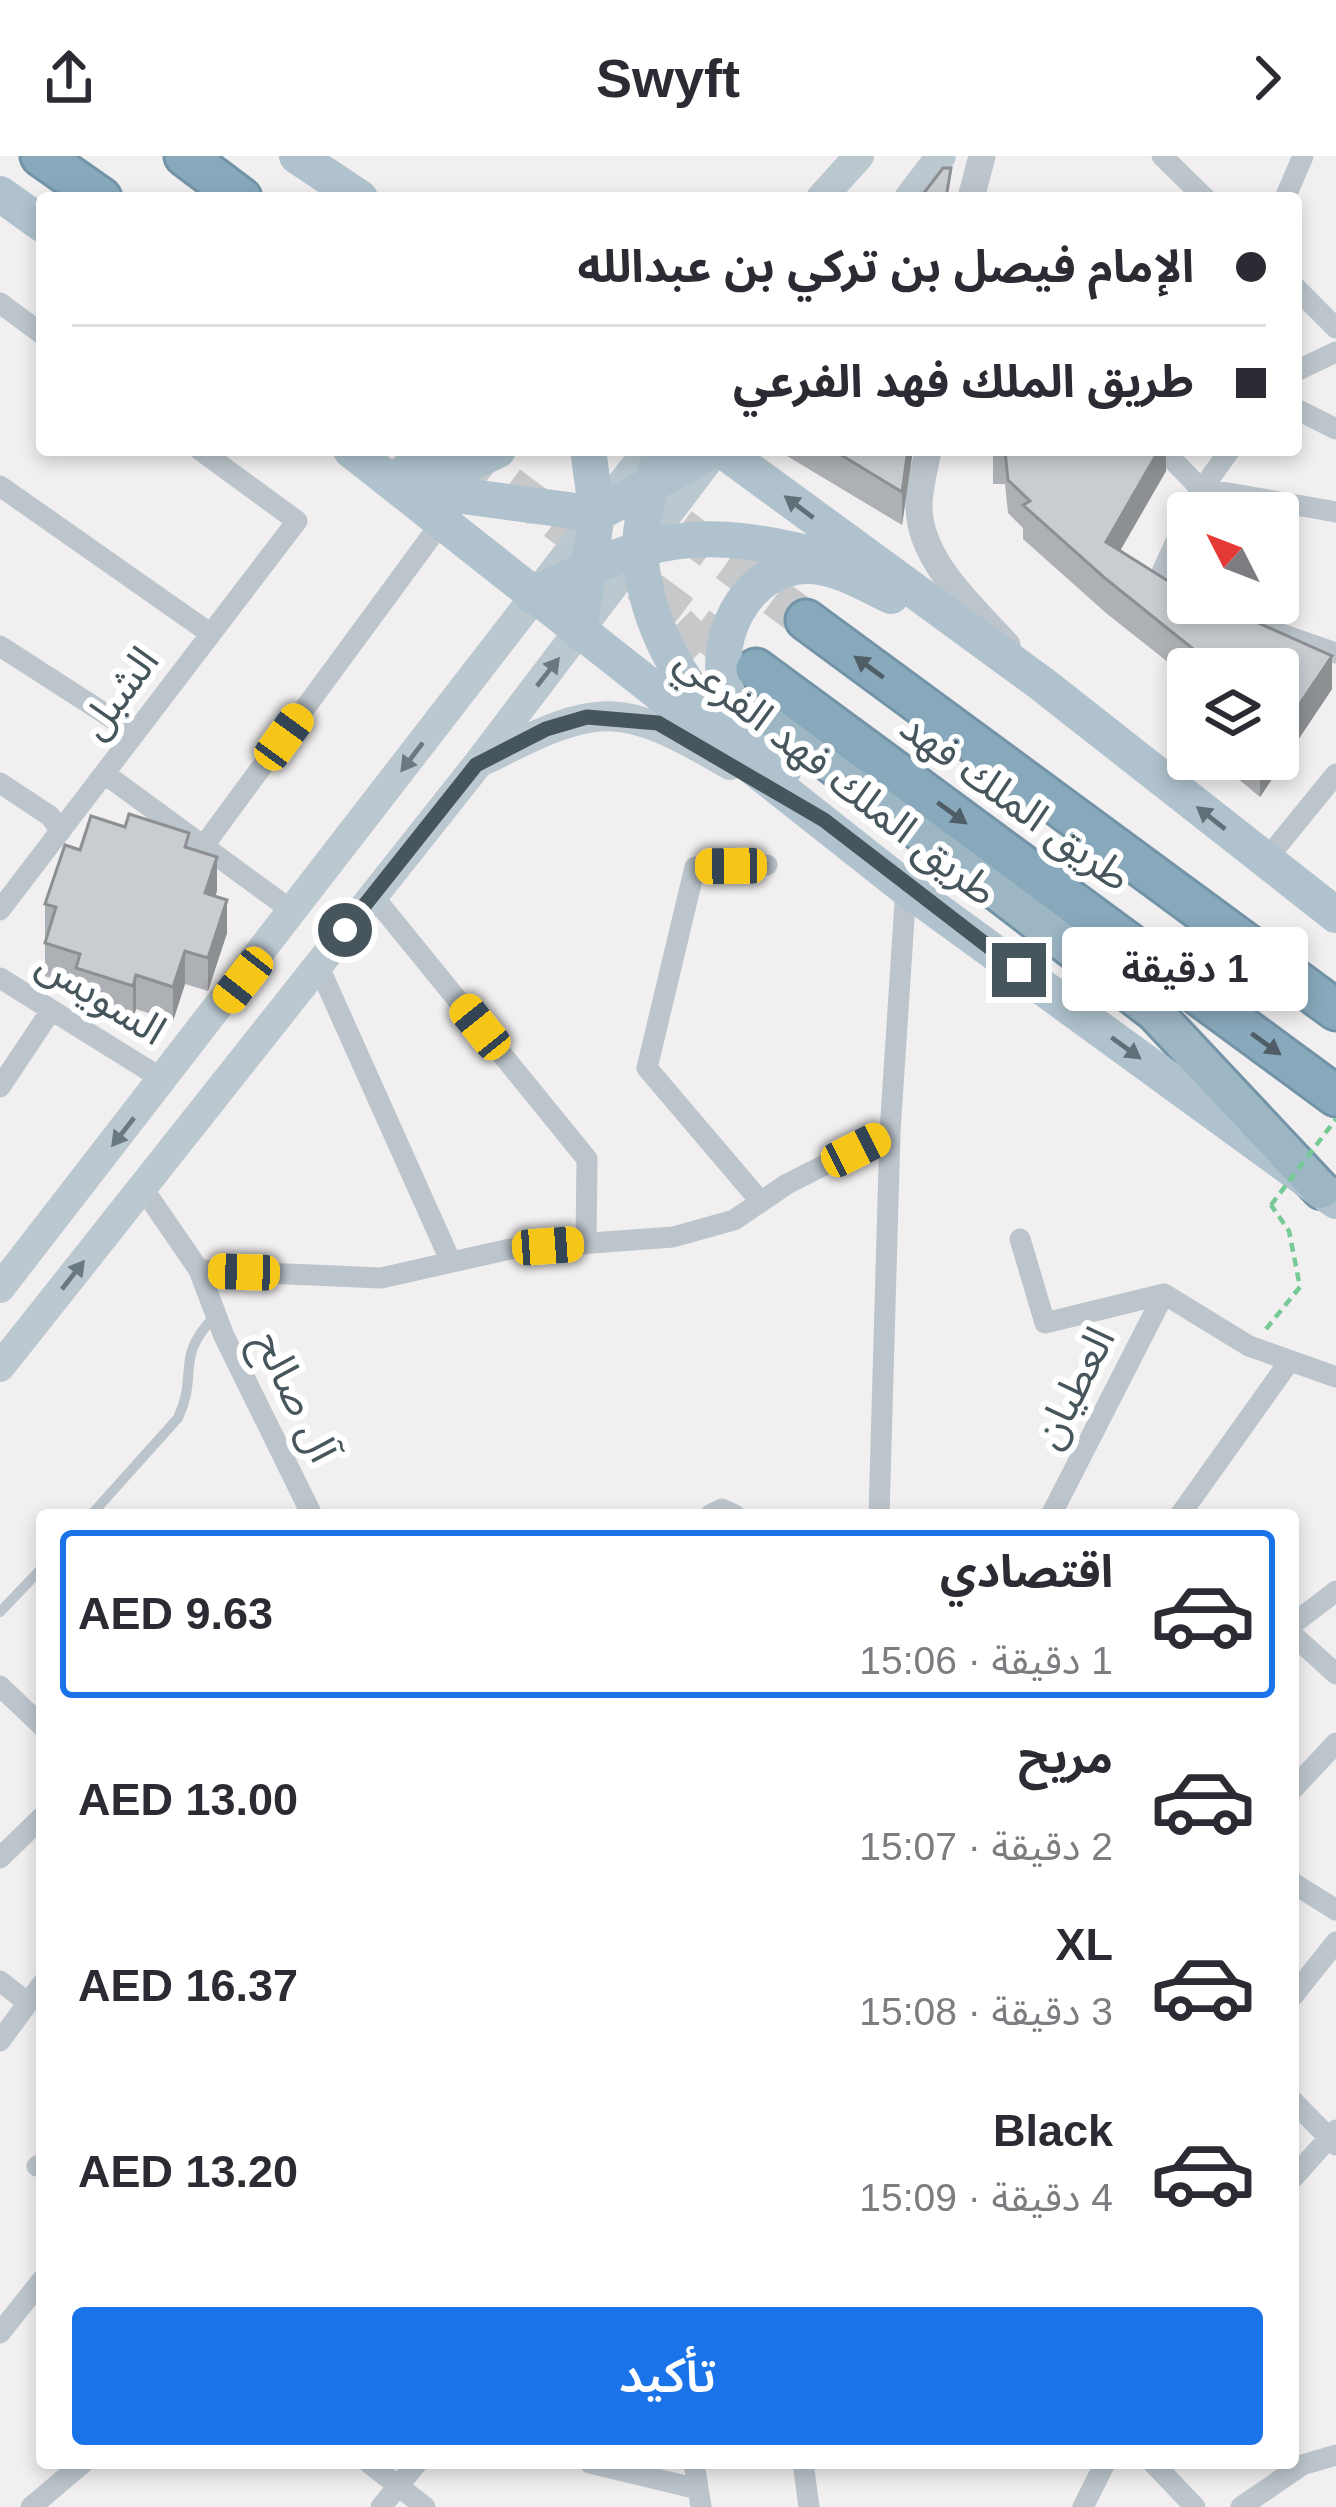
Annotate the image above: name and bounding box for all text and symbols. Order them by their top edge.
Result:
icon: share [36,45,102,111]
icon: forward [1234,45,1300,111]
text: Swyft [596,48,740,108]
text: الإمام فيصل بن تركي بن عبدالله [577,241,1194,292]
text: طريق الملك فهد الفرعي [733,356,1194,407]
north arrow [1167,492,1299,624]
map controls [1167,492,1299,780]
one-way arrow [783,496,815,520]
street label: طريق الملك فهد الفرعي [662,636,1006,922]
street label: الشبل [69,638,169,748]
button: layers [1167,648,1299,780]
one-way arrow [535,656,560,687]
one-way arrow [853,656,885,680]
car [248,697,320,777]
street label: طريق الملك فهد [890,702,1140,902]
one-way arrow [400,741,424,773]
one-way arrow [936,801,968,825]
one-way arrow [1195,806,1226,831]
car [695,847,767,885]
route start [318,903,372,957]
callout: 1 دقيقة [1061,928,1307,1012]
street label: السويس [28,939,175,1055]
car [207,941,279,1019]
route end [992,943,1046,997]
text: 1 دقيقة [1121,947,1249,990]
car [443,988,517,1066]
one-way arrow [1250,1032,1282,1056]
one-way arrow [1110,1036,1142,1059]
one-way arrow [111,1117,136,1148]
car [816,1118,896,1182]
car [511,1226,585,1266]
car [207,1253,281,1291]
one-way arrow [60,1259,85,1290]
street label: العطيان [1023,1319,1125,1456]
street label: آل صالح [238,1323,349,1474]
text: اقتصادي [940,1546,1113,1597]
icon: car [1149,1560,1257,1668]
text: AED 9.63 [78,1588,273,1639]
text: 1 دقيقة · 15:06 [859,1639,1113,1682]
text: مريح [1018,1732,1113,1783]
icon: car [1149,1746,1257,1854]
text: AED 13.00 [78,1774,298,1825]
text: 2 دقيقة · 15:07 [859,1825,1113,1868]
text: XL [1055,1919,1113,1970]
icon: car [1149,1932,1257,2040]
text: AED 16.37 [78,1960,298,2011]
text: 3 دقيقة · 15:08 [859,1990,1113,2033]
text: Black [993,2105,1113,2156]
icon: car [1149,2118,1257,2226]
text: AED 13.20 [78,2146,298,2197]
text: 4 دقيقة · 15:09 [859,2176,1113,2219]
button: تأكيد [72,2307,1263,2445]

